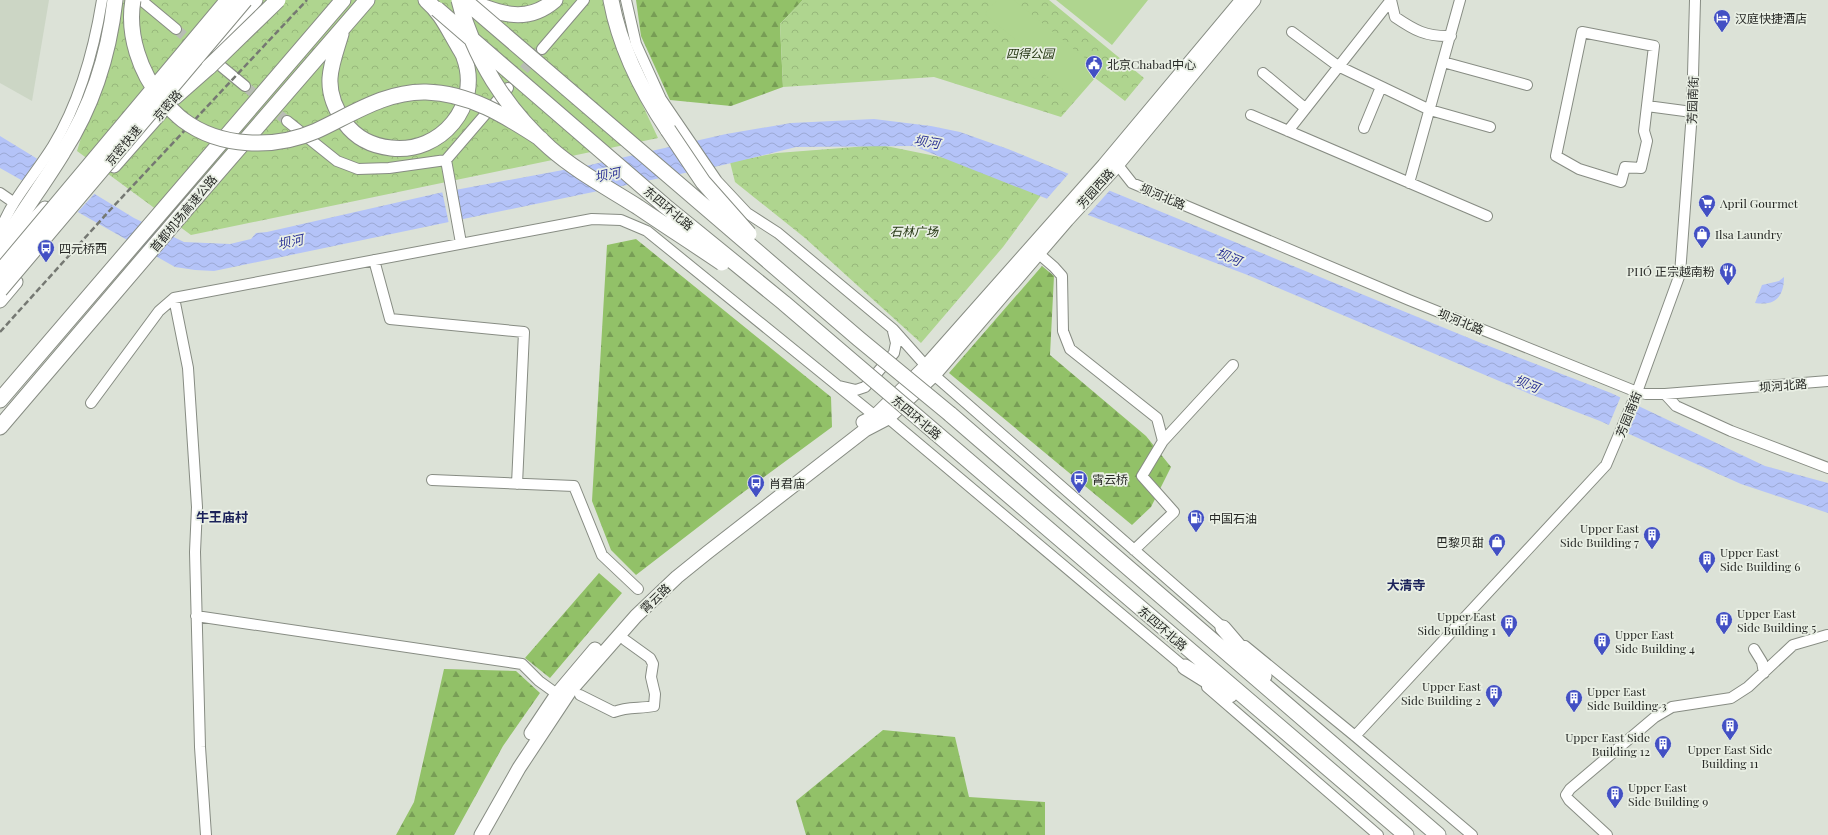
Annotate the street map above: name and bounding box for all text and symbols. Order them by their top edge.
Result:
hotel icon: 汉庭快捷酒店 [1712,8,1732,33]
place label: 汉庭快捷酒店 [1735,10,1807,26]
park label: 四得公园 [1006,45,1056,61]
public building icon: 北京Chabad中心 [1084,54,1104,79]
place label: 北京Chabad中心 [1107,56,1196,72]
street label: 芳园南街 [1683,76,1701,124]
street label: 京密路 [149,86,185,124]
street label: 京密快速 [101,121,145,169]
water label: 坝河 [913,131,944,152]
water label: 坝河 [593,162,624,185]
street label: 芳园西路 [1073,165,1117,211]
street label: 首都机场高速公路 [146,171,220,255]
street label: 坝河北路 [1138,179,1188,213]
street label: 东四环北路 [641,183,697,233]
supermarket icon: April Gourmet [1697,193,1717,218]
place label: April Gourmet [1719,195,1799,211]
park label: 石林广场 [890,223,939,239]
shop icon: Ilsa Laundry [1692,224,1712,249]
place label: Ilsa Laundry [1715,226,1782,242]
water label: 坝河 [276,229,307,252]
bus stop icon: 四元桥西 [36,238,56,263]
place label: 四元桥西 [59,240,107,256]
water label: 坝河 [1214,243,1247,270]
restaurant icon: PHÓ 正宗越南粉 [1718,261,1738,286]
place label: PHÓ 正宗越南粉 [1627,263,1715,279]
street label: 坝河北路 [1436,305,1486,337]
water label: 坝河 [1512,370,1545,397]
street label: 坝河北路 [1758,375,1808,395]
street label: 芳园南街 [1612,389,1644,439]
street label: 东四环北路 [889,392,945,442]
bus stop icon: 霄云桥 [1069,469,1089,494]
place label: 霄云桥 [1092,471,1128,487]
bus stop icon: 肖君庙 [746,473,766,498]
place label: 肖君庙 [769,475,805,491]
district label: 牛王庙村 [196,508,248,525]
fuel station icon: 中国石油 [1186,508,1206,533]
place label: 中国石油 [1209,510,1257,526]
place label: Upper East Side Building 7 [1560,520,1640,550]
building icon: Upper East Side Building 7 [1642,525,1662,550]
shop icon: 巴黎贝甜 [1487,532,1507,557]
place label: 巴黎贝甜 [1436,534,1484,550]
place label: Upper East Side Building 6 [1720,544,1800,574]
building icon: Upper East Side Building 6 [1697,549,1717,574]
district label: 大清寺 [1386,576,1426,593]
street label: 霄云路 [636,580,674,616]
street label: 东四环北路 [1135,602,1191,654]
place label: Upper East Side Building 5 [1737,605,1816,635]
place label: Upper East Side Building 1 [1417,608,1497,638]
building icon: Upper East Side Building 5 [1714,610,1734,635]
building icon: Upper East Side Building 1 [1499,613,1519,638]
place label: Upper East Side Building 4 [1615,626,1695,656]
building icon: Upper East Side Building 4 [1592,631,1612,656]
place label: Upper East Side Building 2 [1401,678,1482,708]
building icon: Upper East Side Building 2 [1484,683,1504,708]
place label: Upper East Side Building 3 [1587,683,1667,713]
building icon: Upper East Side Building 3 [1564,688,1584,713]
building icon: Upper East Side Building 11 [1720,716,1740,741]
place label: Upper East Side Building 12 [1565,729,1650,759]
building icon: Upper East Side Building 12 [1653,734,1673,759]
place label: Upper East Side Building 11 [1688,741,1772,771]
place label: Upper East Side Building 9 [1628,779,1708,809]
building icon: Upper East Side Building 9 [1605,784,1625,809]

